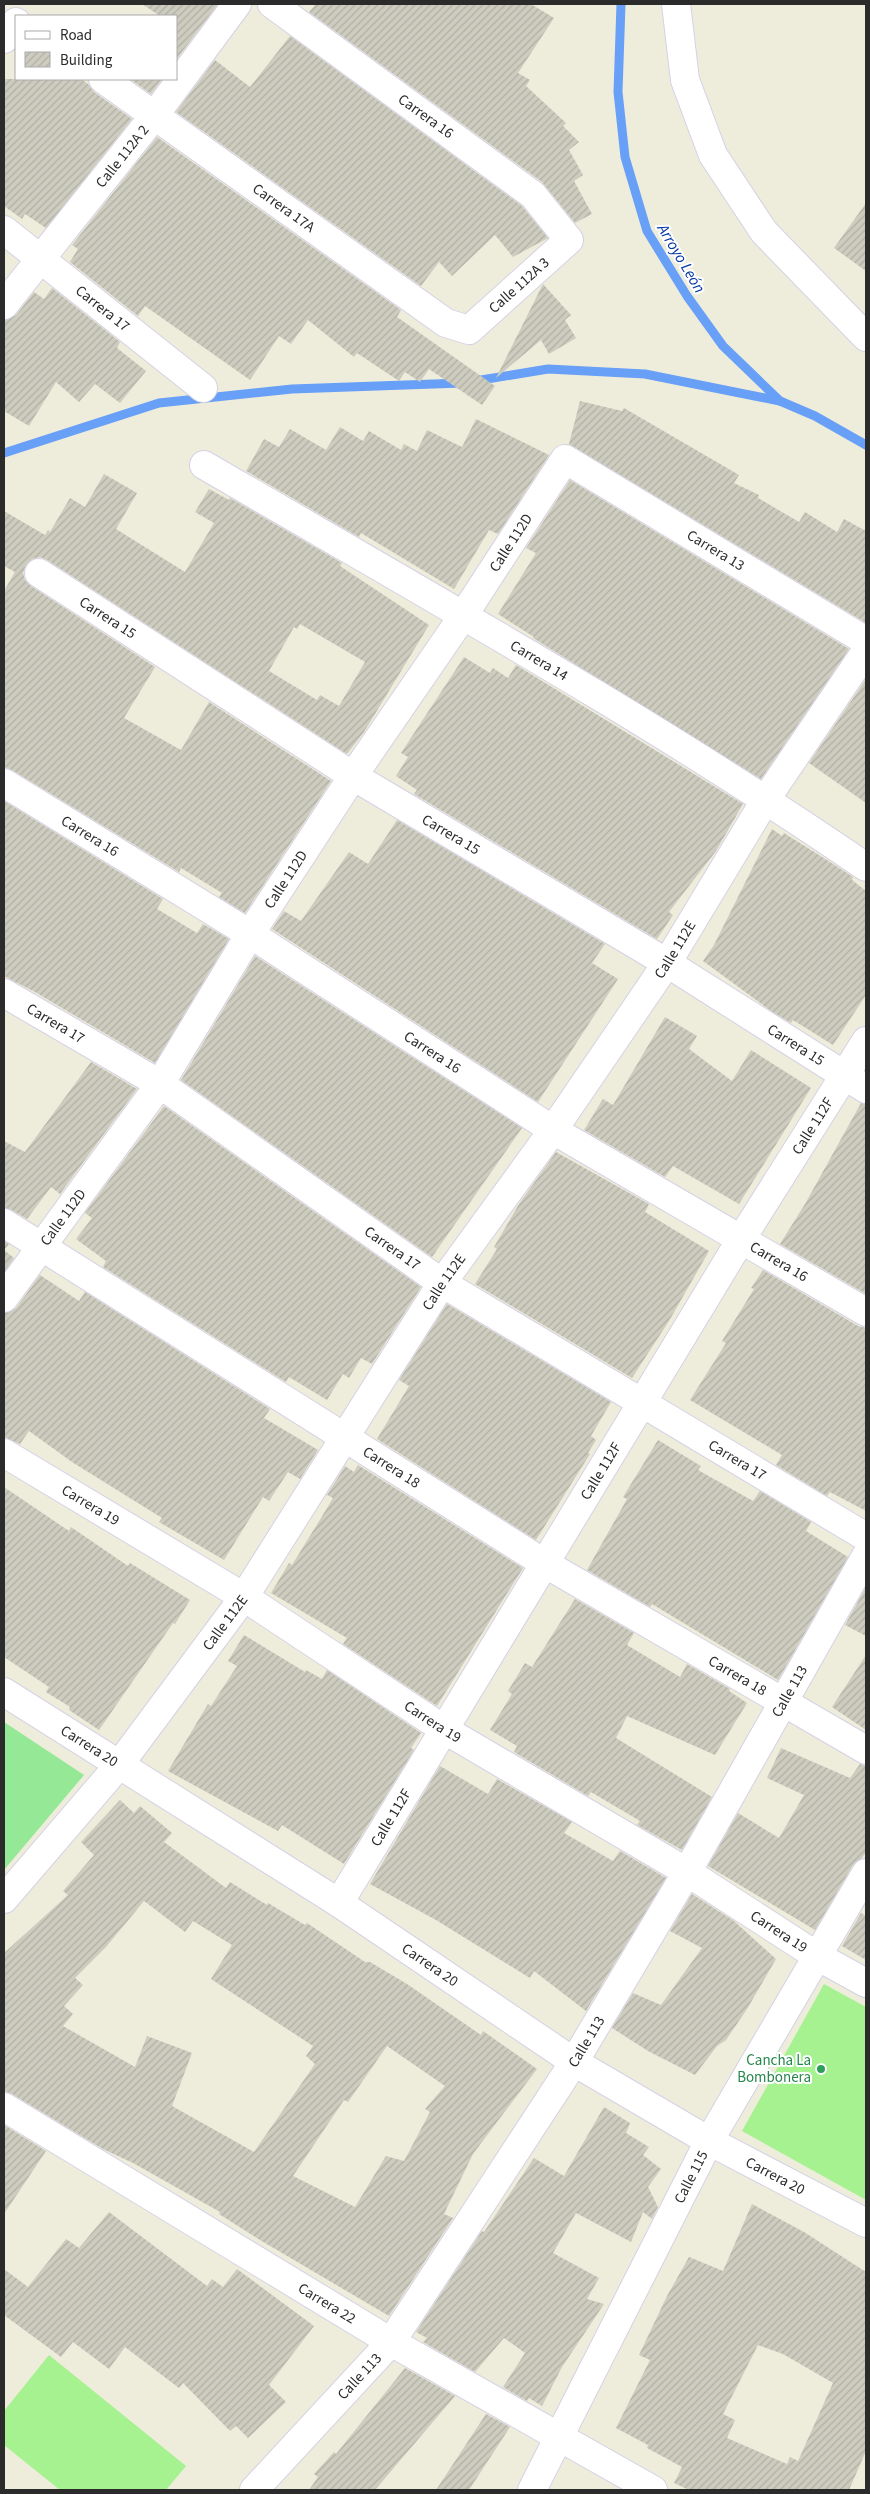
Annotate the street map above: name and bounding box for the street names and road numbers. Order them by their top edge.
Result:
street label: Carrera 16 [394,89,458,144]
street label: Calle 112A 2 [91,120,154,193]
street label: Carrera 17A [248,179,320,238]
street label: Calle 112A 3 [484,253,554,319]
street label: Carrera 17 [71,281,134,337]
street label: Calle 112D [484,510,538,576]
street label: Carrera 13 [683,525,748,576]
street label: Carrera 15 [75,592,140,644]
street label: Carrera 14 [506,635,572,686]
street label: Carrera 15 [418,809,484,860]
street label: Carrera 16 [57,811,123,862]
street label: Calle 112D [259,846,313,913]
street label: Calle 112E [649,917,701,983]
street label: Carrera 17 [23,998,89,1049]
street label: Carrera 15 [763,1019,828,1071]
street label: Carrera 16 [400,1026,465,1079]
street label: Calle 112F [787,1093,839,1159]
street label: Calle 112D [35,1185,91,1250]
street label: Carrera 17 [360,1221,424,1275]
street label: Carrera 16 [746,1237,812,1287]
street label: Calle 112E [417,1249,471,1315]
street label: Carrera 17 [704,1435,770,1486]
street label: Calle 112F [575,1438,627,1504]
street label: Carrera 18 [359,1441,424,1493]
street label: Carrera 19 [57,1480,123,1531]
street label: Calle 112E [198,1591,253,1655]
street label: Carrera 18 [704,1651,770,1701]
street label: Calle 113 [767,1662,813,1721]
street label: Carrera 19 [400,1696,465,1748]
street label: Carrera 20 [56,1720,122,1772]
street label: Calle 112F [366,1784,417,1851]
street label: Carrera 19 [746,1906,811,1958]
street label: Carrera 20 [397,1938,462,1992]
street label: Calle 113 [563,2012,610,2072]
street label: Calle 115 [669,2147,713,2207]
street label: Carrera 20 [742,2152,809,2200]
street label: Carrera 22 [294,2278,360,2329]
street label: Calle 113 [333,2349,387,2405]

